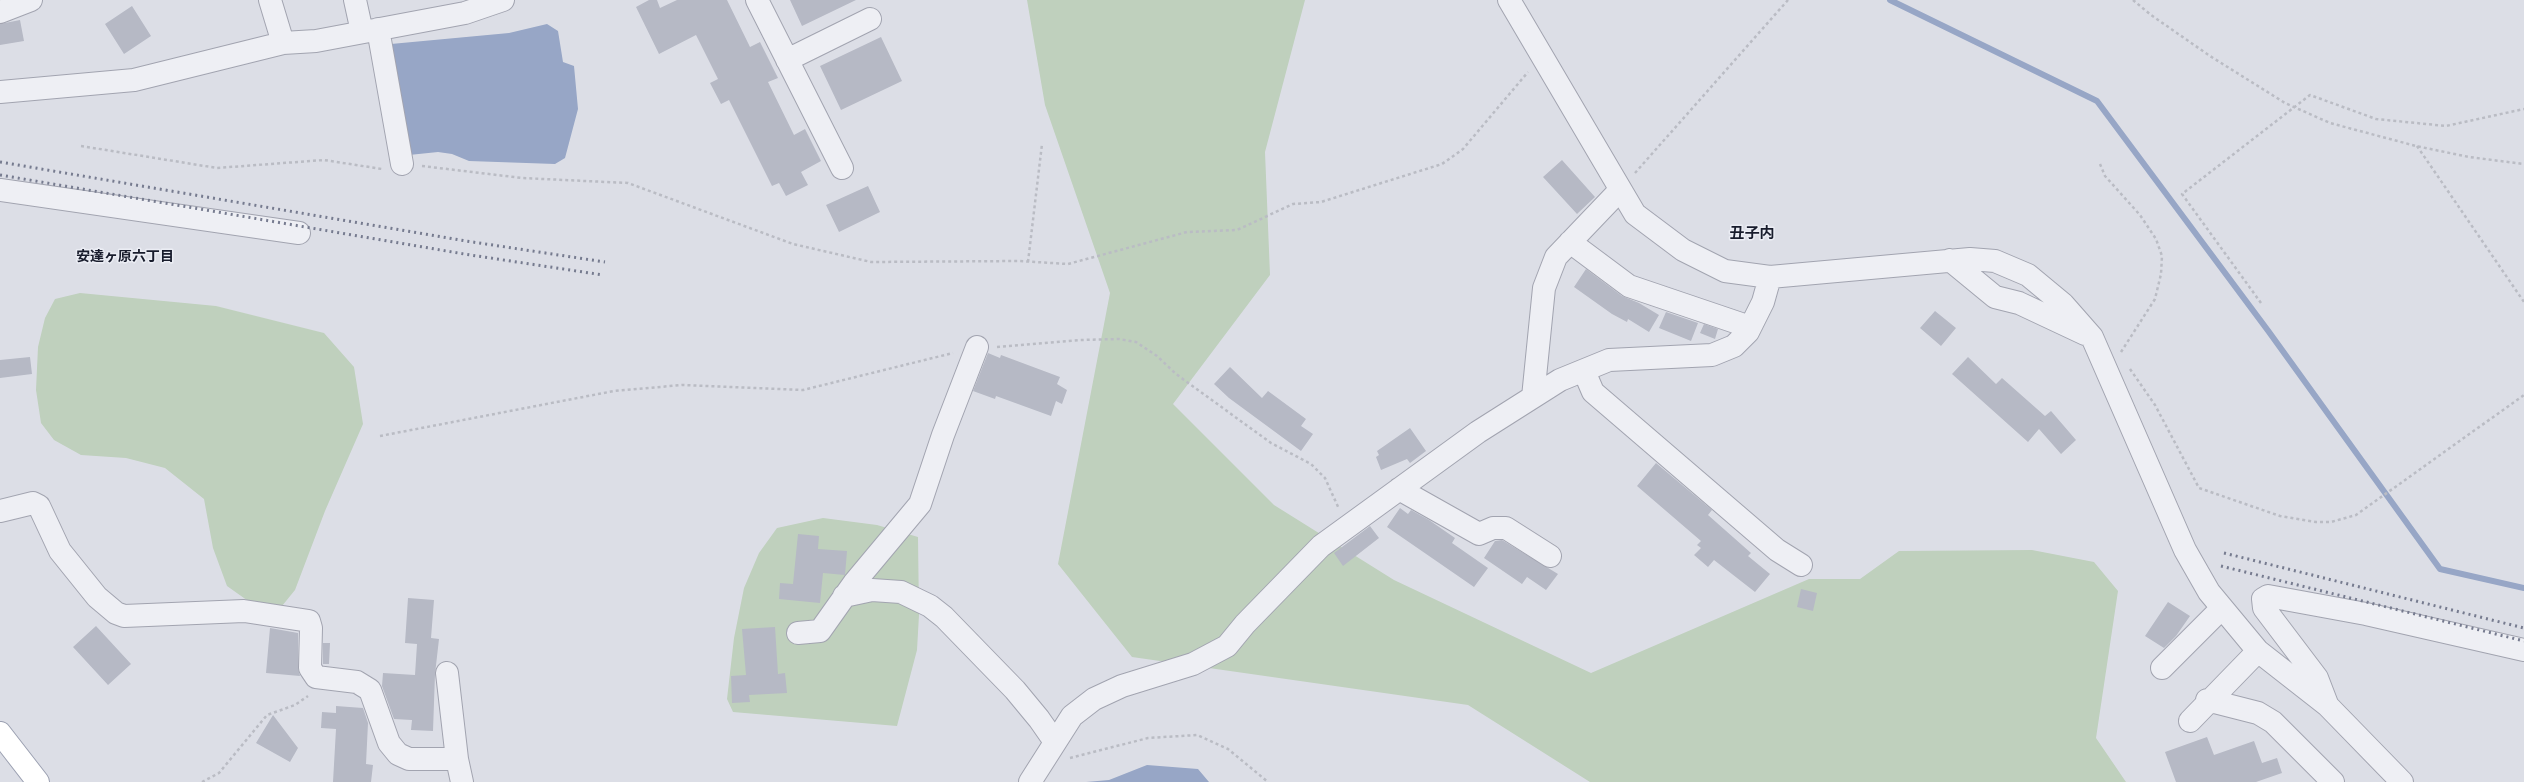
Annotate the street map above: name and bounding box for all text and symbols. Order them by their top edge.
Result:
district label: 丑子内 [1730,224,1774,242]
district label: 安達ヶ原六丁目 [76,249,174,265]

